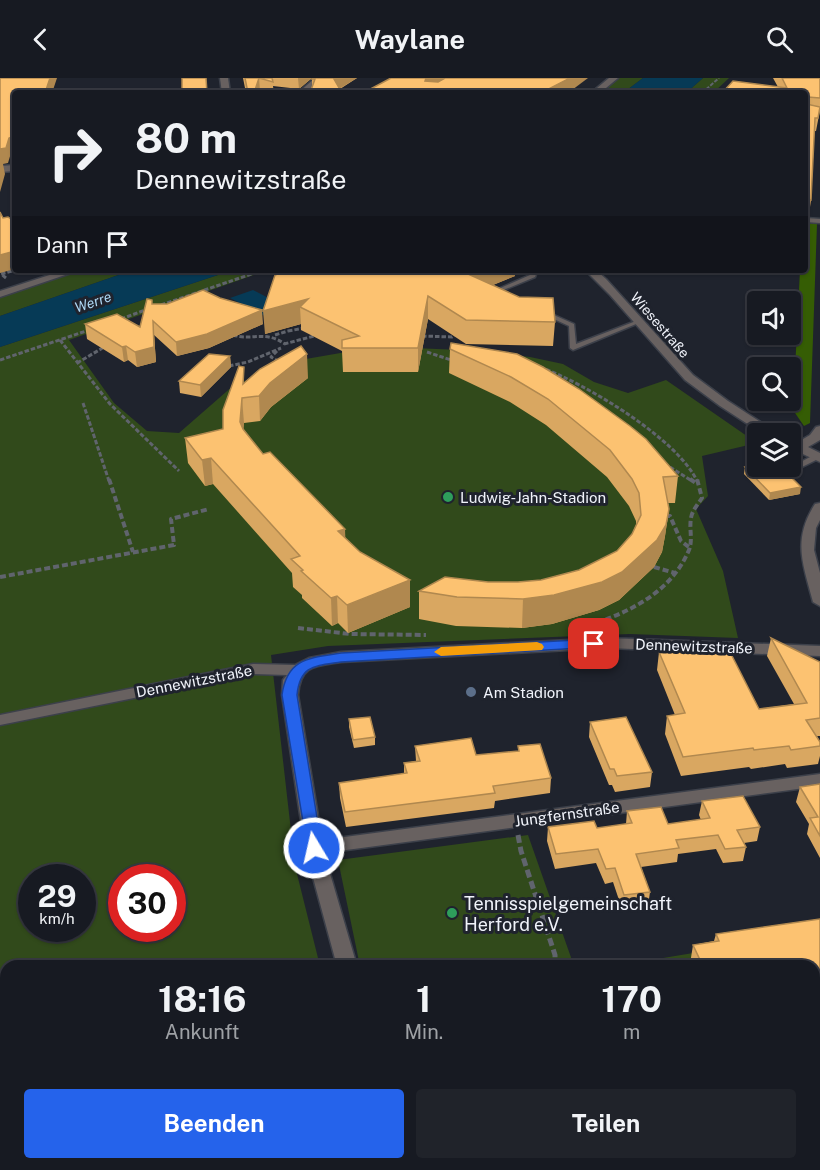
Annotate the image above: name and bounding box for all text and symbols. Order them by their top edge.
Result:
icon: back [24,23,57,56]
text: Waylane [355,23,465,55]
icon: search [763,23,796,56]
text: 80 m [135,113,237,162]
icon: right [36,114,114,192]
text: Dennewitzstraße [135,163,347,195]
icon: arrive [101,228,134,261]
text: Dann [36,232,89,258]
water label: Werre [73,288,114,316]
street label: Wiesestraße [627,289,693,361]
map controls [747,291,801,477]
button: sound [747,291,801,345]
button: search [747,357,801,411]
button: layers [747,423,801,477]
place label: Ludwig-Jahn-Stadion [460,489,606,506]
marker: Ludwig-Jahn-Stadion [441,490,455,504]
pin [568,618,619,669]
icon: arrive [577,627,610,660]
street label: Dennewitzstraße [635,635,753,657]
street label: Dennewitzstraße [135,661,253,701]
place label: Am Stadion [483,684,564,701]
marker: Am Stadion [464,685,478,699]
street label: Jungfernstraße [513,798,621,830]
position arrow [282,816,346,880]
speed limit sign: 30 [108,864,186,942]
text: 29 [38,878,76,914]
place label: Tennisspielgemeinschaft Herford e.V. [464,893,672,935]
marker: Tennisspielgemeinschaft Herford e.V. [445,906,459,920]
text: km/h [39,910,75,927]
text: 18:16 [158,978,246,1020]
text: 1 [416,978,432,1020]
text: 170 [601,978,662,1020]
text: Ankunft [165,1020,240,1044]
text: Min. [404,1020,443,1044]
text: m [623,1020,640,1044]
button: Beenden [24,1089,404,1158]
button: Teilen [416,1089,796,1158]

